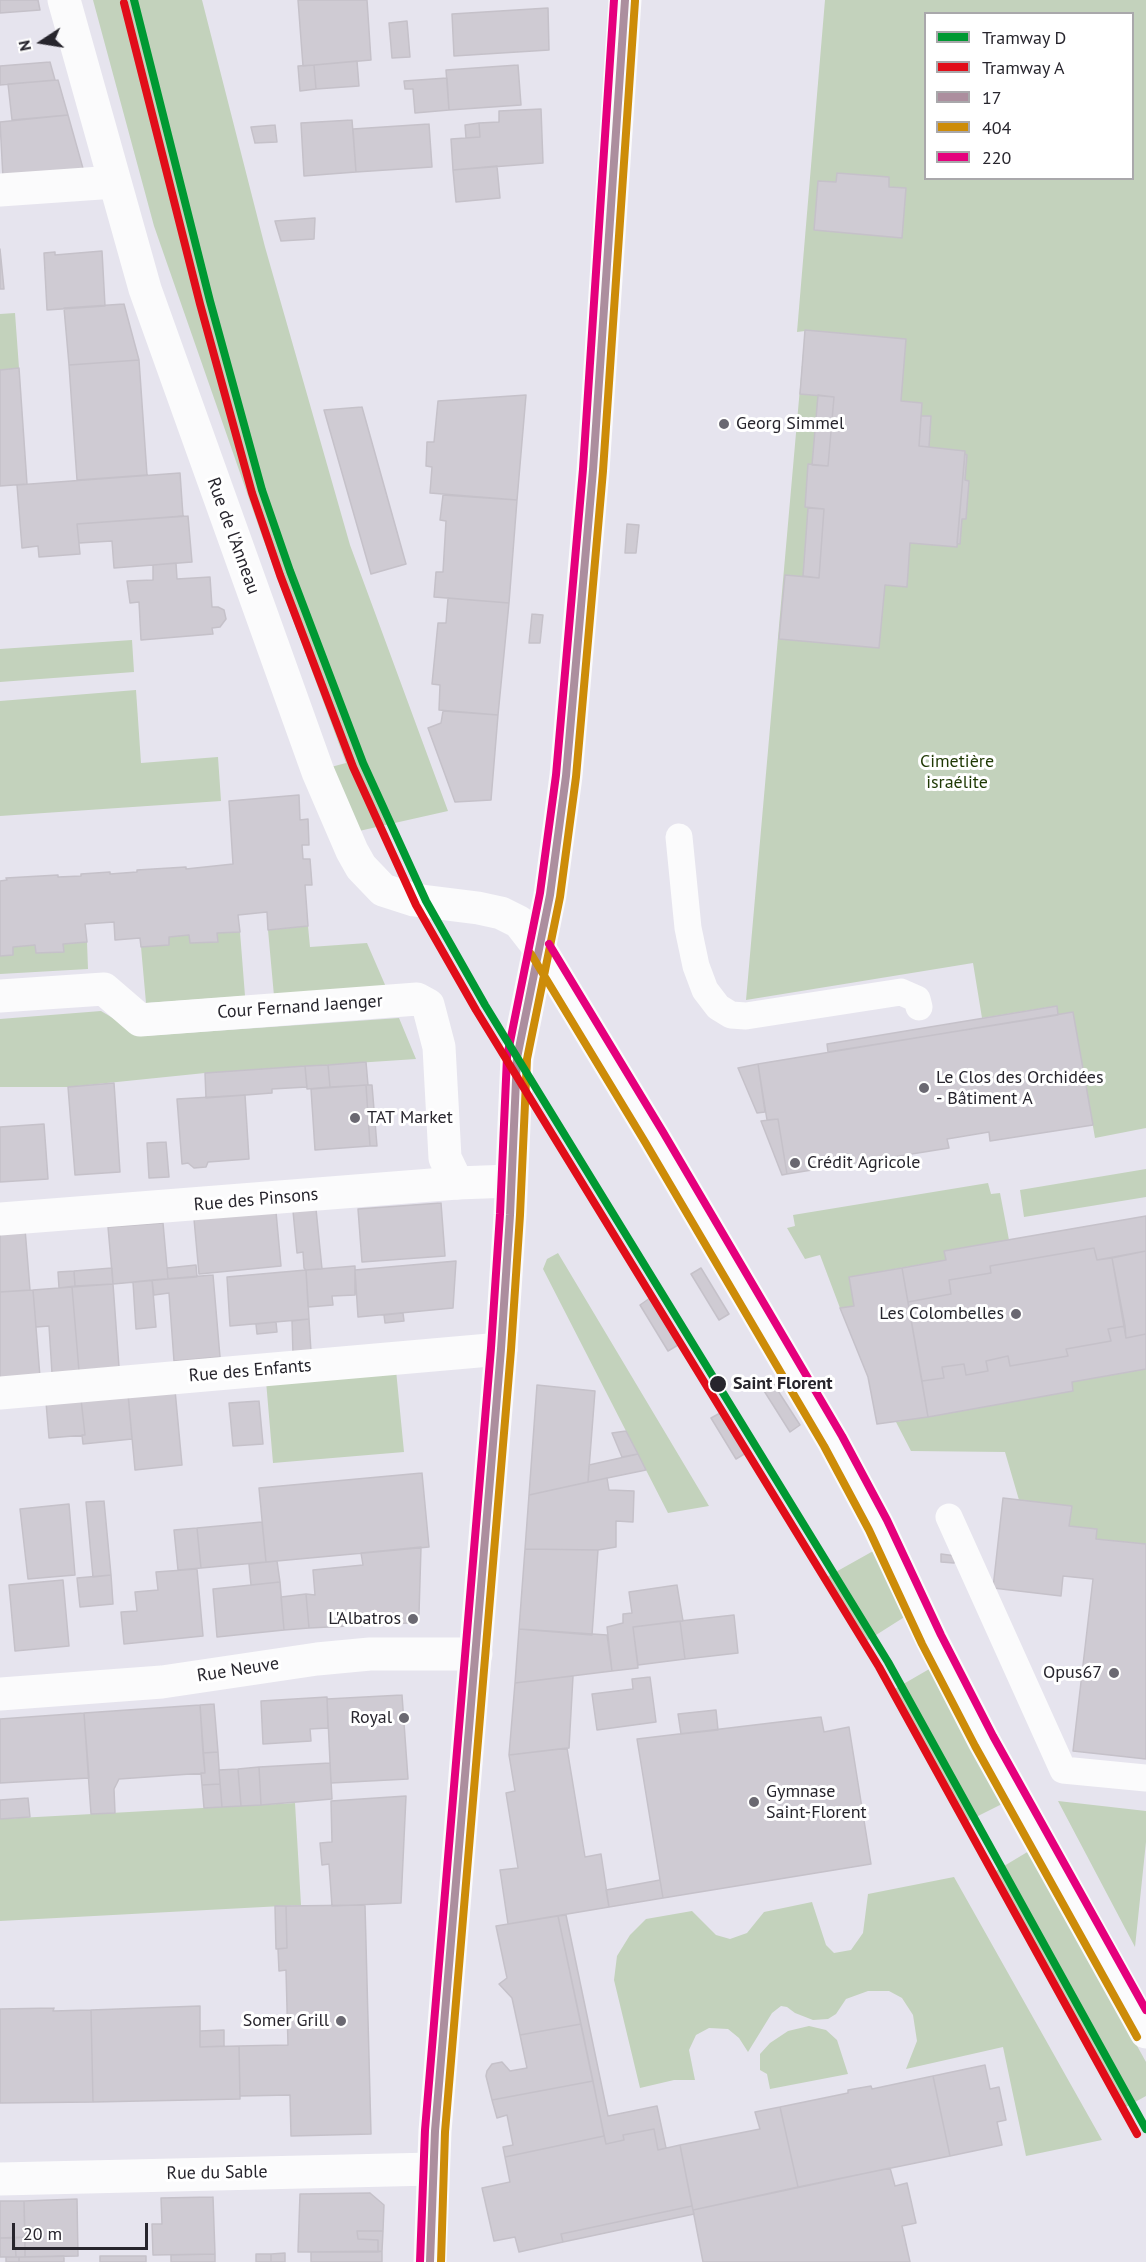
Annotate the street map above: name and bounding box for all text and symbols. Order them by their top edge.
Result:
north arrow [12,12,72,72]
legend [924,12,1134,180]
text: Tramway D [982,26,1066,49]
text: N [14,39,35,53]
text: Tramway A [982,56,1064,79]
text: 17 [982,86,1002,109]
text: 404 [982,116,1011,139]
text: 220 [982,146,1011,169]
place label: Georg Simmel [736,413,844,435]
marker: Georg Simmel [717,417,731,431]
street label: Rue de l'Anneau [202,475,264,597]
park label: Cimetière israélite [920,751,994,794]
street label: Cour Fernand Jaenger [217,990,383,1024]
place label: Le Clos des Orchidées - Bâtiment A [936,1067,1104,1110]
marker: Le Clos des Orchidées - Bâtiment A [917,1081,931,1095]
place label: TAT Market [367,1107,453,1129]
marker: TAT Market [348,1111,362,1125]
place label: Crédit Agricole [807,1152,920,1174]
marker: Crédit Agricole [788,1156,802,1170]
street label: Rue des Pinsons [193,1184,319,1216]
place label: Les Colombelles [879,1303,1004,1325]
marker: Les Colombelles [1009,1307,1023,1321]
street label: Rue des Enfants [188,1355,312,1387]
place label: Saint Florent [733,1373,833,1395]
marker: Saint Florent [708,1374,728,1394]
place label: L'Albatros [328,1608,401,1630]
marker: L'Albatros [406,1612,420,1626]
street label: Rue Neuve [195,1653,281,1687]
place label: Opus67 [1043,1662,1102,1684]
marker: Opus67 [1107,1666,1121,1680]
place label: Royal [350,1707,392,1729]
marker: Royal [397,1711,411,1725]
place label: Gymnase Saint-Florent [766,1781,867,1824]
marker: Gymnase Saint-Florent [747,1795,761,1809]
place label: Somer Grill [243,2010,329,2032]
marker: Somer Grill [334,2014,348,2028]
street label: Rue du Sable [166,2161,268,2185]
scale bar [15,2211,152,2249]
text: 20 m [23,2222,62,2245]

